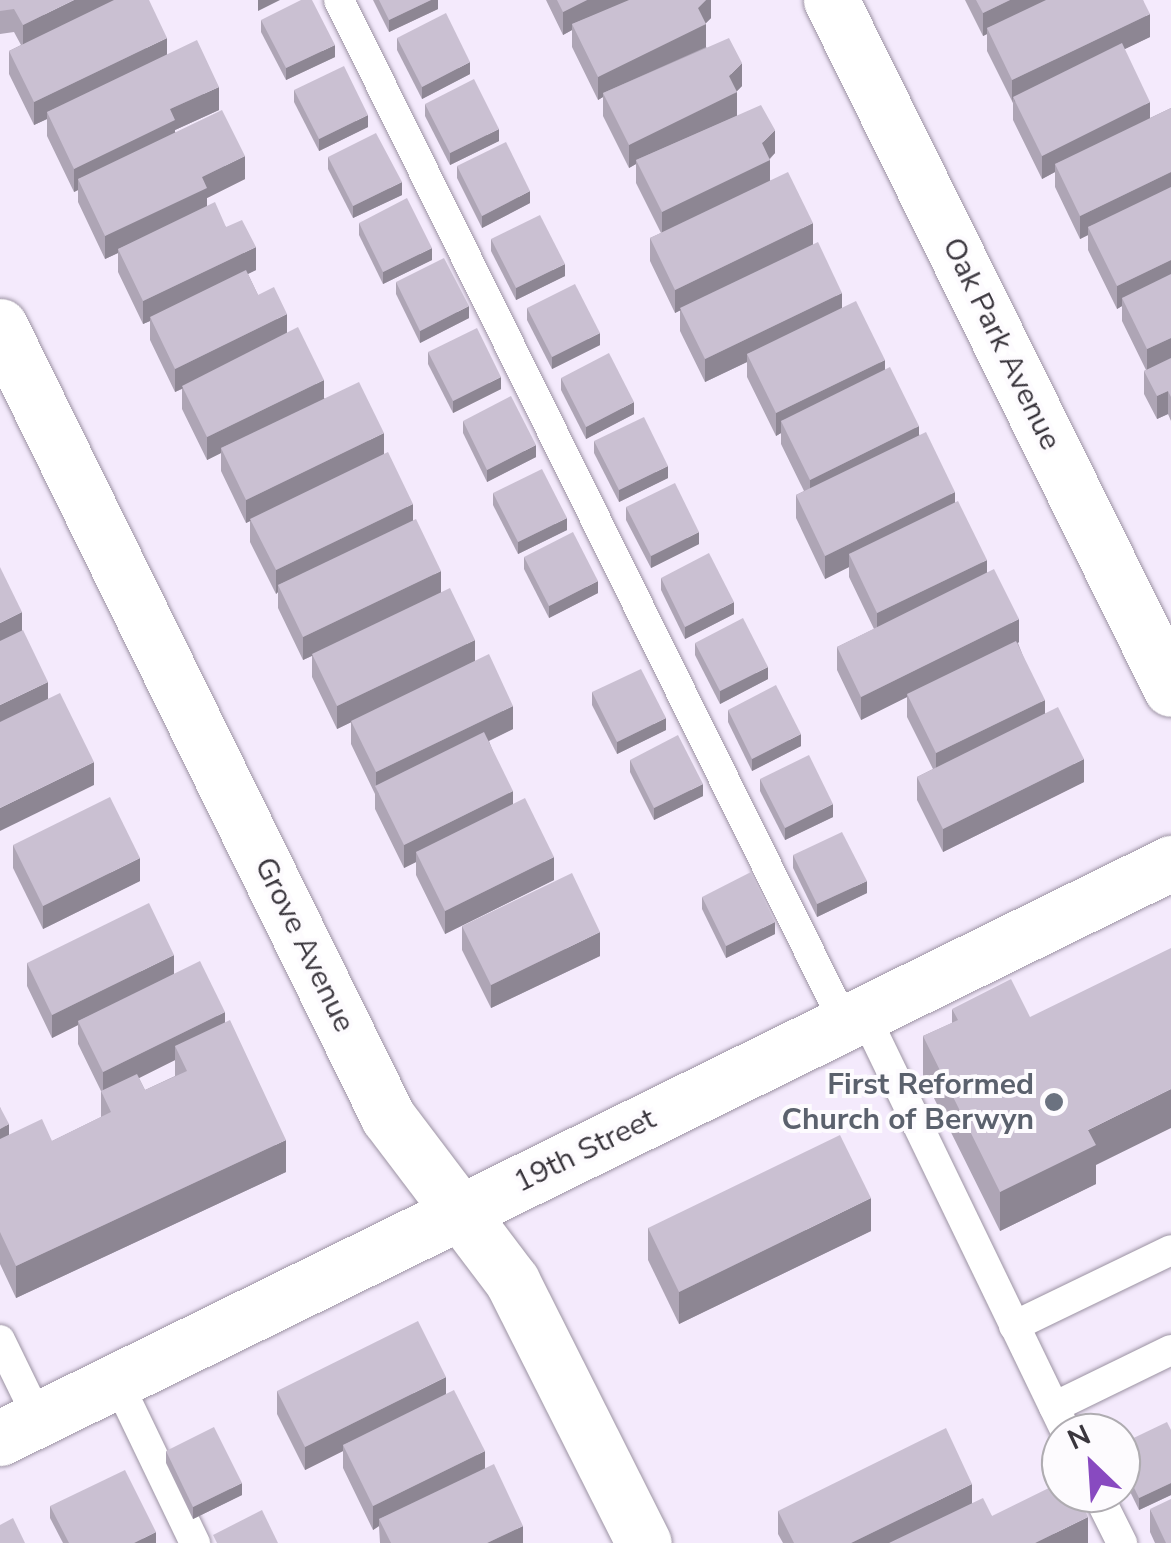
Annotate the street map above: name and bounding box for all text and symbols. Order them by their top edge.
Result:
street label: Oak Park Avenue [934,232,1068,456]
street label: Grove Avenue [246,852,362,1038]
place label: First Reformed Church of Berwyn [782,1067,1034,1138]
marker: First Reformed Church of Berwyn [1043,1091,1065,1113]
street label: 19th Street [508,1101,662,1201]
north arrow [1041,1413,1141,1513]
text: N [1062,1416,1097,1459]

